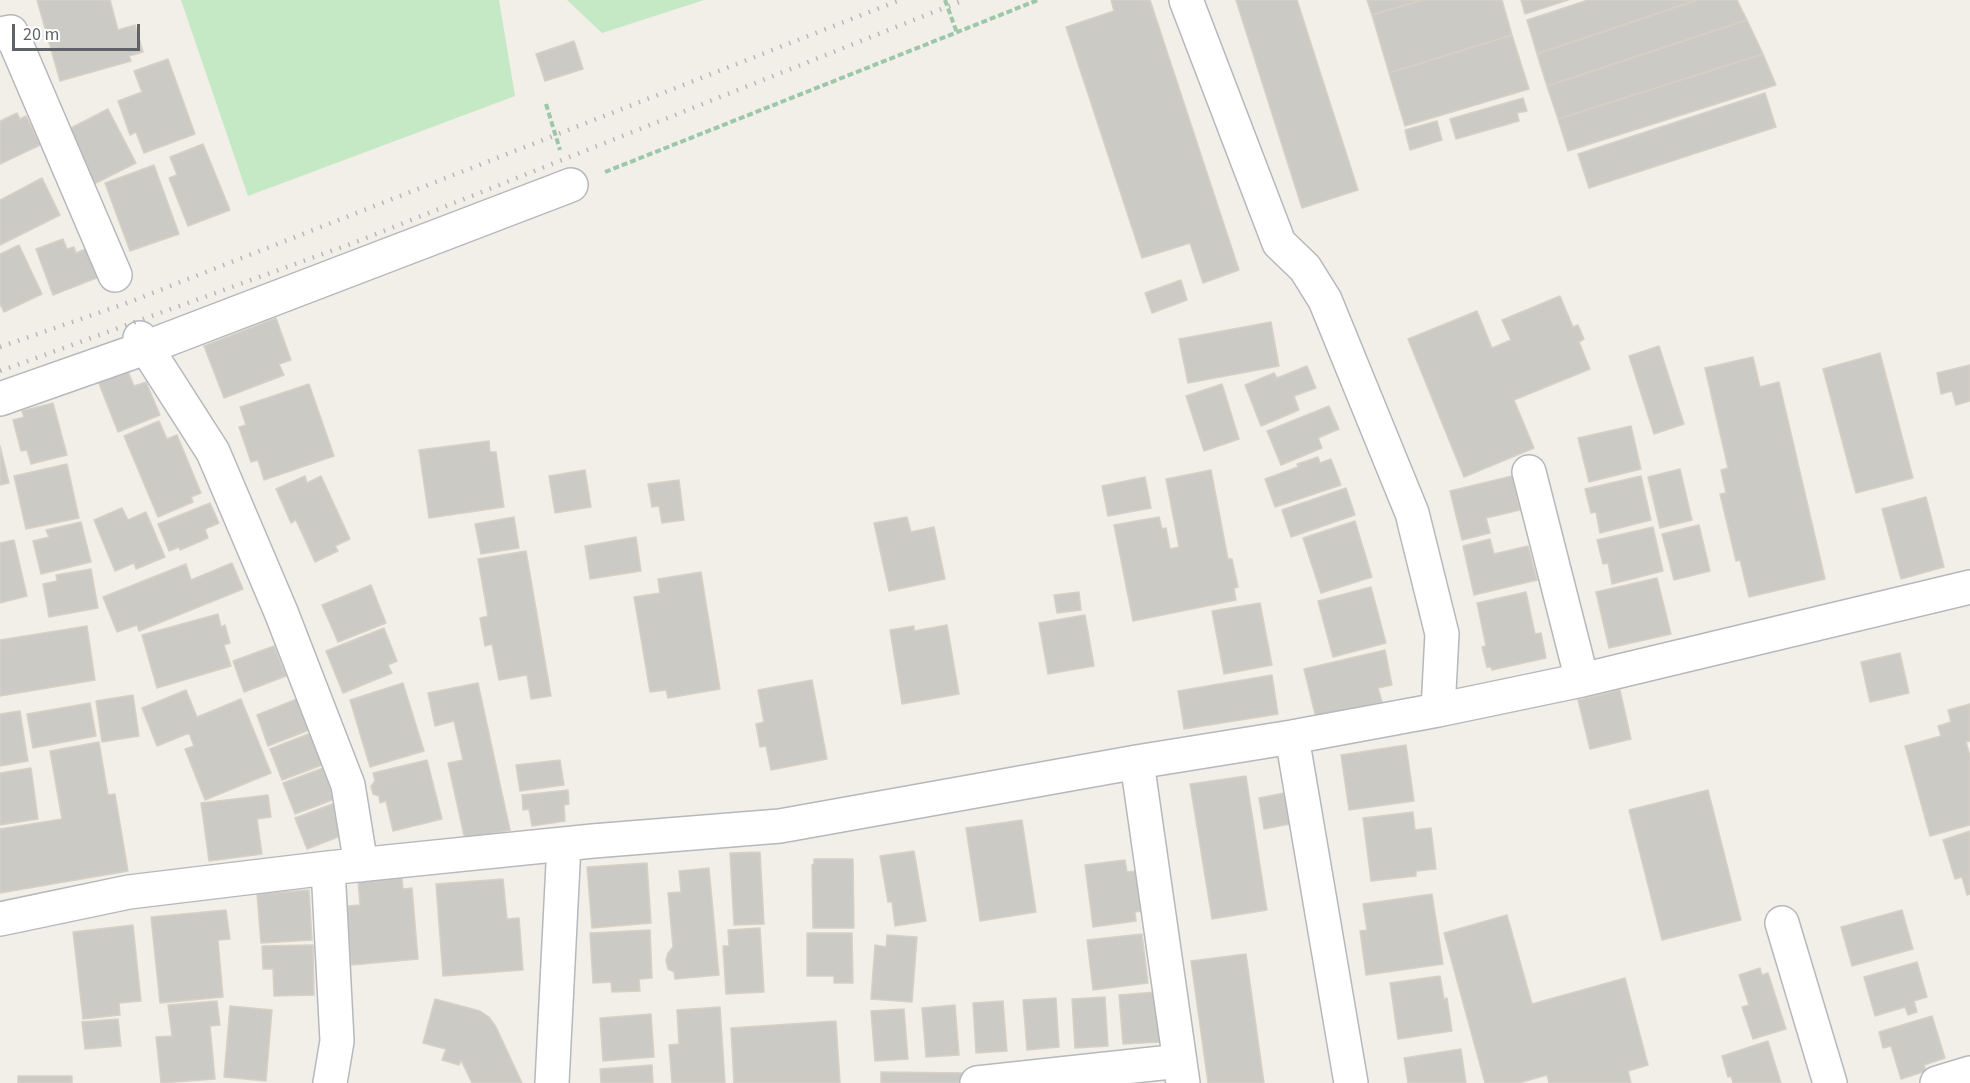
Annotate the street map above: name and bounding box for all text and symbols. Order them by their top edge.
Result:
scale bar [15,12,142,50]
text: 20 m [23,22,59,47]

